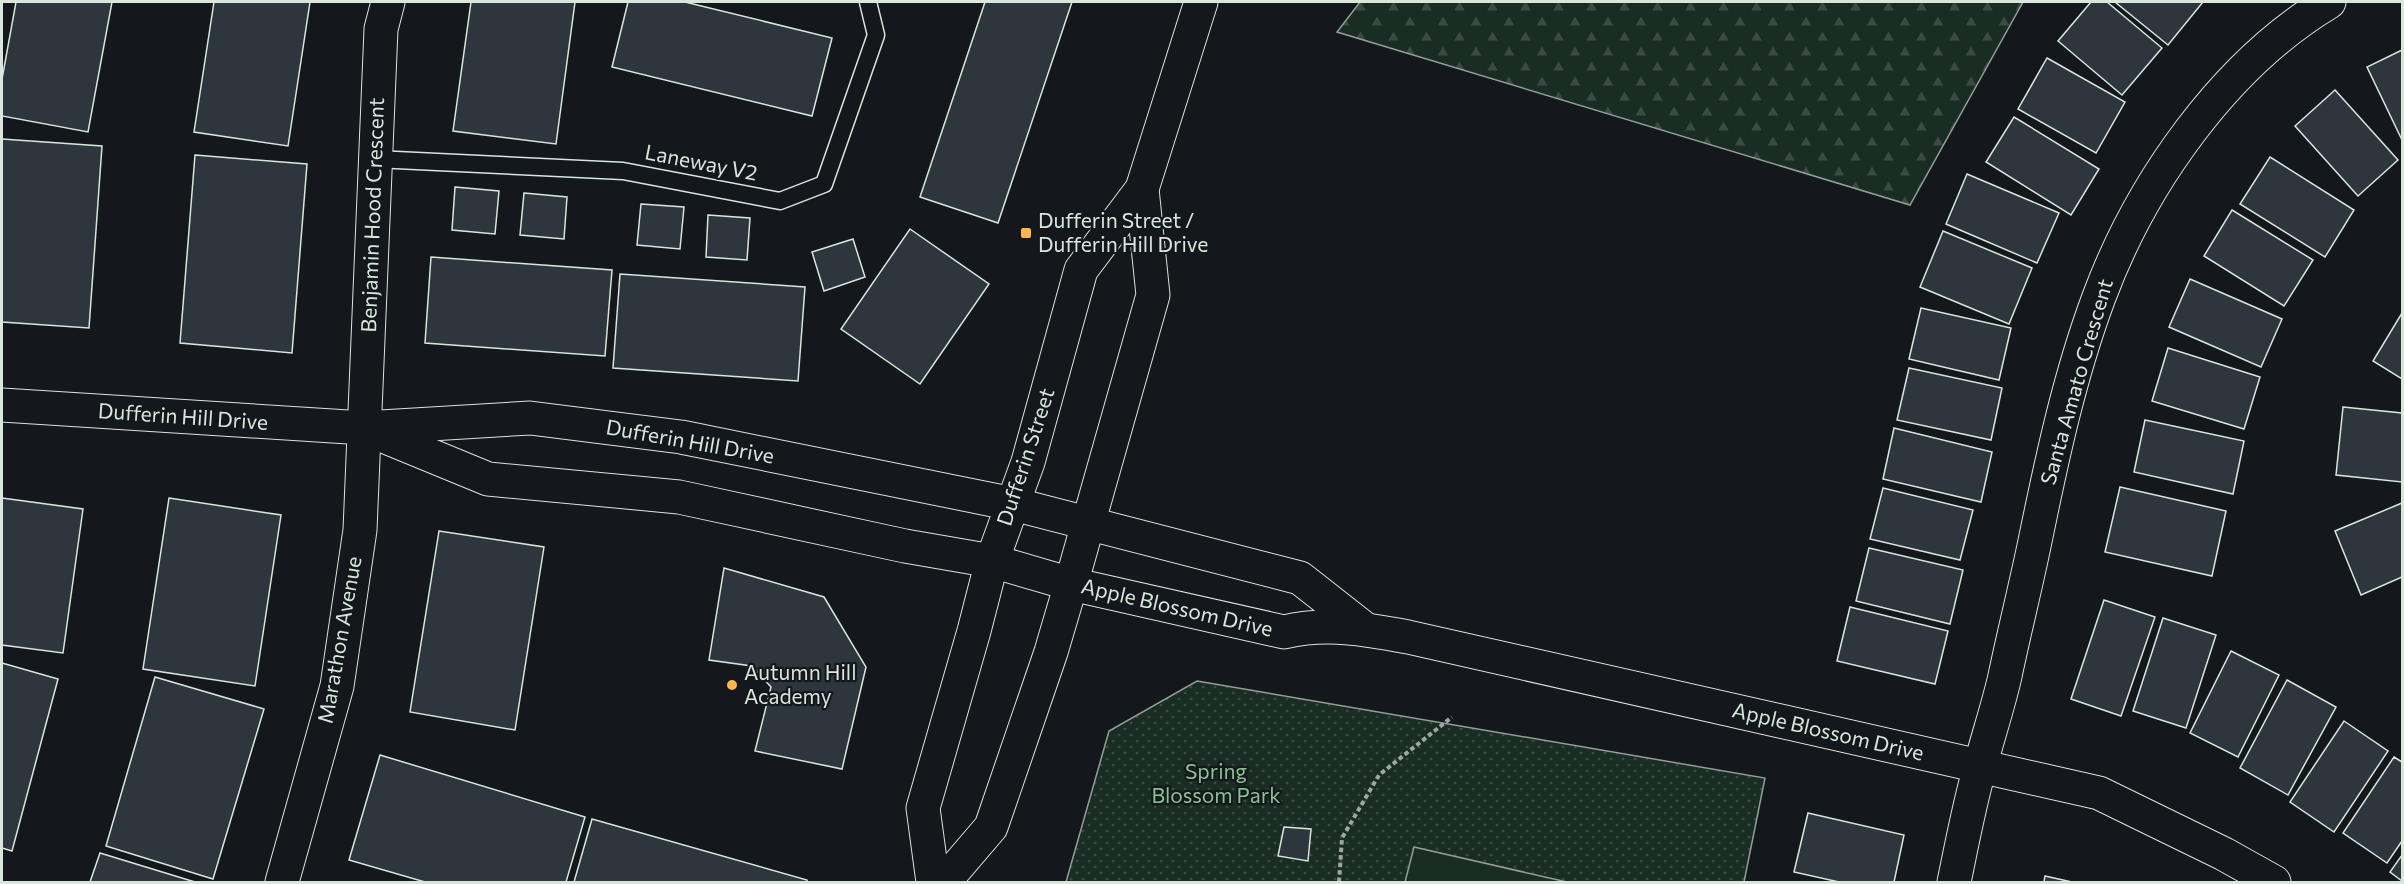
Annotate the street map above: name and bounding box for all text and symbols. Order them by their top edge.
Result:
street label: Benjamin Hood Crescent [355,97,388,333]
street label: Laneway V2 [643,138,760,185]
place label: Dufferin Street / Dufferin Hill Drive [1038,207,1208,256]
marker: Dufferin Street / Dufferin Hill Drive [1019,226,1033,240]
street label: Santa Amato Crescent [2034,276,2117,487]
street label: Dufferin Street [991,385,1059,528]
street label: Dufferin Hill Drive [97,397,269,434]
street label: Dufferin Hill Drive [604,413,776,468]
street label: Marathon Avenue [312,554,366,725]
street label: Apple Blossom Drive [1079,572,1275,641]
place label: Autumn Hill Academy [744,659,857,708]
marker: Autumn Hill Academy [725,678,739,692]
street label: Apple Blossom Drive [1730,696,1926,765]
park label: Spring Blossom Park [1151,758,1281,807]

